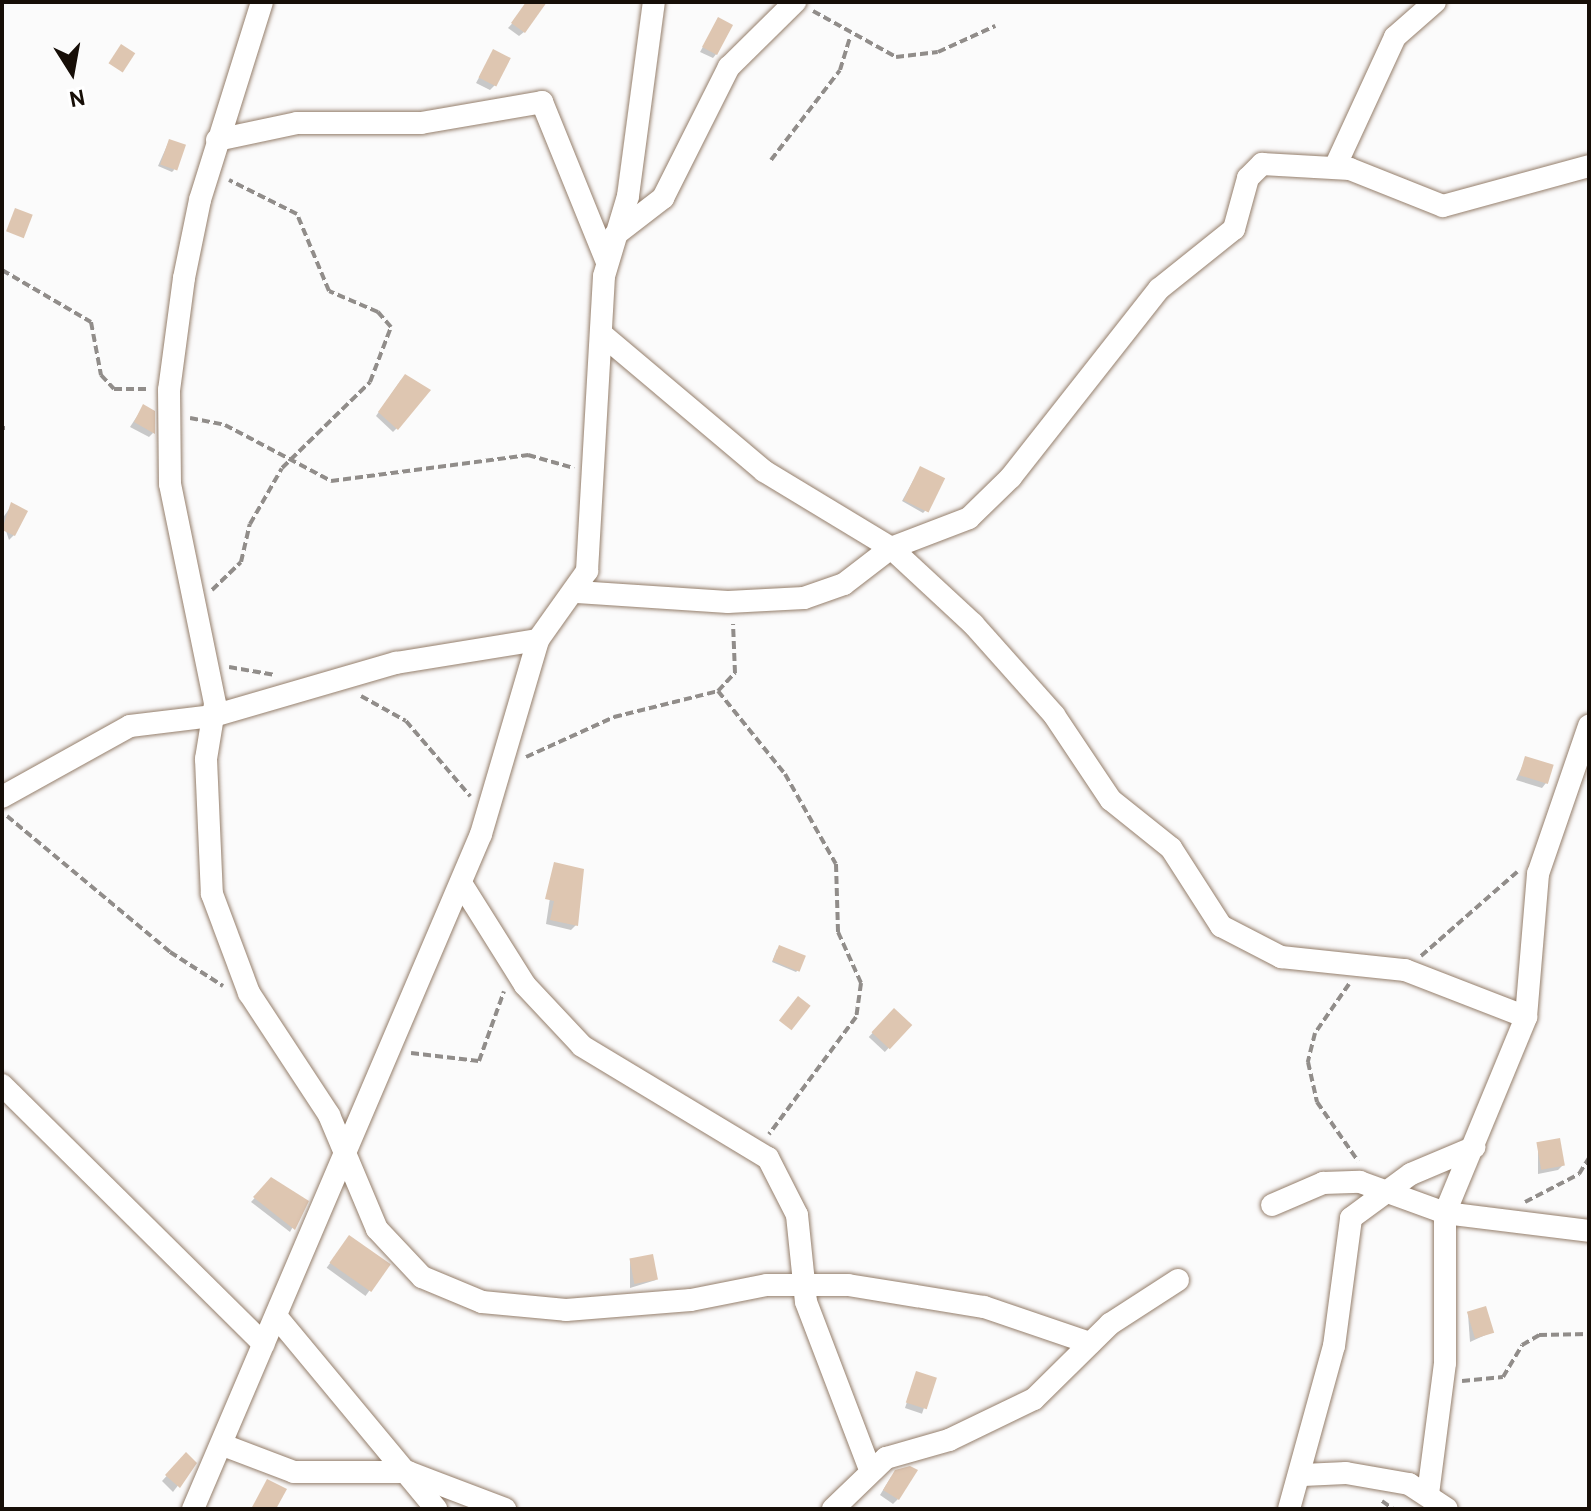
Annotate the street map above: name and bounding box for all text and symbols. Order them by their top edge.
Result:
north arrow [32,32,112,112]
text: N [66,81,87,111]

